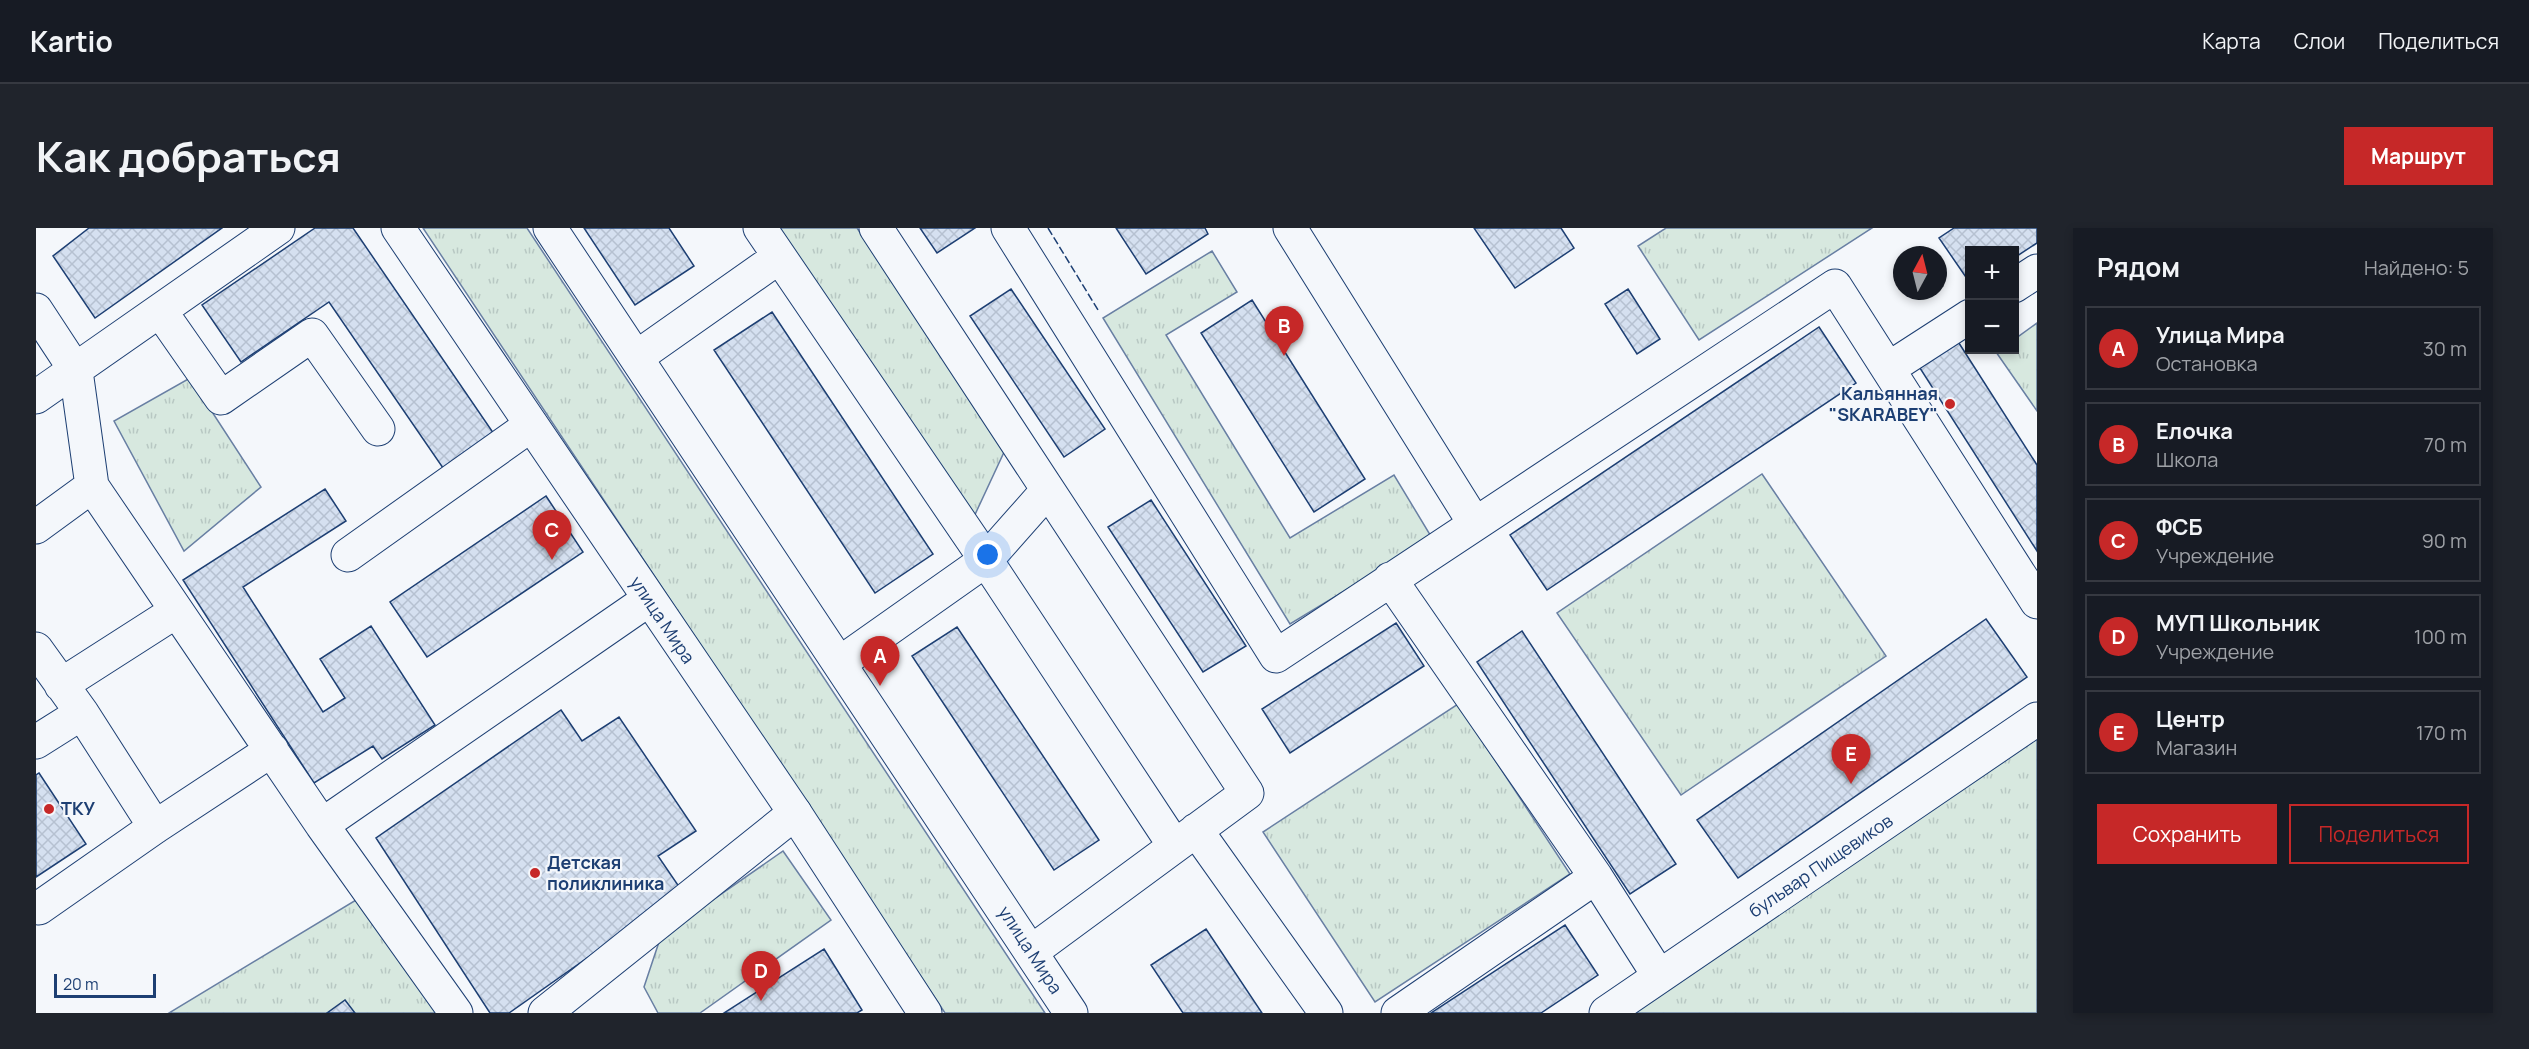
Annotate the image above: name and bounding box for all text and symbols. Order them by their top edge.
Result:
text: Kartio [30,22,113,60]
text: Карта [2202,27,2261,55]
text: Слои [2294,27,2345,55]
text: Поделиться [2378,27,2499,55]
text: Как добраться [36,127,341,185]
button: Маршрут [2344,127,2493,185]
north arrow [1893,246,1947,300]
map controls [1965,246,2019,354]
button: + [1965,246,2019,300]
text: Рядом [2097,249,2180,285]
text: Найдено: 5 [2364,254,2469,281]
button: − [1965,300,2019,354]
pin: B [1264,306,1304,356]
text: Улица Мира [2156,320,2285,350]
text: A [2112,335,2125,362]
text: 30 m [2423,335,2467,362]
text: Остановка [2156,350,2258,377]
place label: Кальянная "SKARABEY" [1829,381,1938,426]
marker: Кальянная "SKARABEY" [1943,397,1957,411]
text: Елочка [2156,416,2233,446]
text: B [2112,431,2125,458]
text: 70 m [2424,431,2467,458]
text: Школа [2156,446,2218,473]
pin: C [532,510,572,560]
text: ФСБ [2156,512,2203,542]
text: C [2111,527,2126,554]
text: 90 m [2421,527,2467,554]
your location [973,540,1002,569]
text: Учреждение [2156,542,2274,569]
street label: улица Мира [625,571,701,668]
text: МУП Школьник [2156,608,2320,638]
text: D [2111,623,2126,650]
text: 100 m [2414,623,2467,650]
pin: A [860,636,900,686]
text: Учреждение [2156,638,2274,665]
text: Центр [2156,704,2225,734]
text: E [2113,719,2124,746]
text: 170 m [2416,719,2467,746]
pin: E [1832,734,1870,784]
text: Магазин [2156,734,2237,761]
place label: ТКУ [61,796,96,820]
marker: ТКУ [42,802,56,816]
button: Сохранить [2097,804,2277,864]
button: Поделиться [2289,804,2469,864]
street label: бульвар Пищевиков [1744,808,1897,922]
place label: Детская поликлиника [547,850,664,895]
marker: Детская поликлиника [528,866,542,880]
street label: улица Мира [993,901,1068,998]
pin: D [742,952,780,1001]
scale bar [54,971,156,998]
text: 20 m [63,973,99,995]

